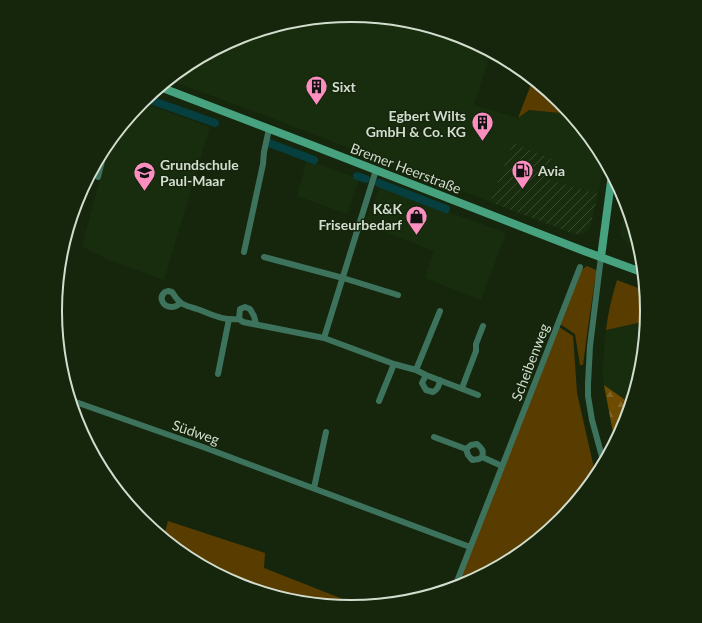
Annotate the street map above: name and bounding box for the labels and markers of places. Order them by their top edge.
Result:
building icon: Sixt [303,73,329,106]
place label: Sixt [332,78,357,95]
place label: Egbert Wilts GmbH & Co. KG [366,107,466,140]
building icon: Egbert Wilts GmbH & Co. KG [469,110,495,143]
place label: Grundschule Paul-Maar [160,156,239,189]
fuel station icon: Avia [510,157,536,190]
school or university icon: Grundschule Paul-Maar [131,159,157,192]
place label: Avia [537,162,565,179]
place label: K&K Friseurbedarf [318,200,402,233]
shop icon: K&K Friseurbedarf [404,203,430,236]

